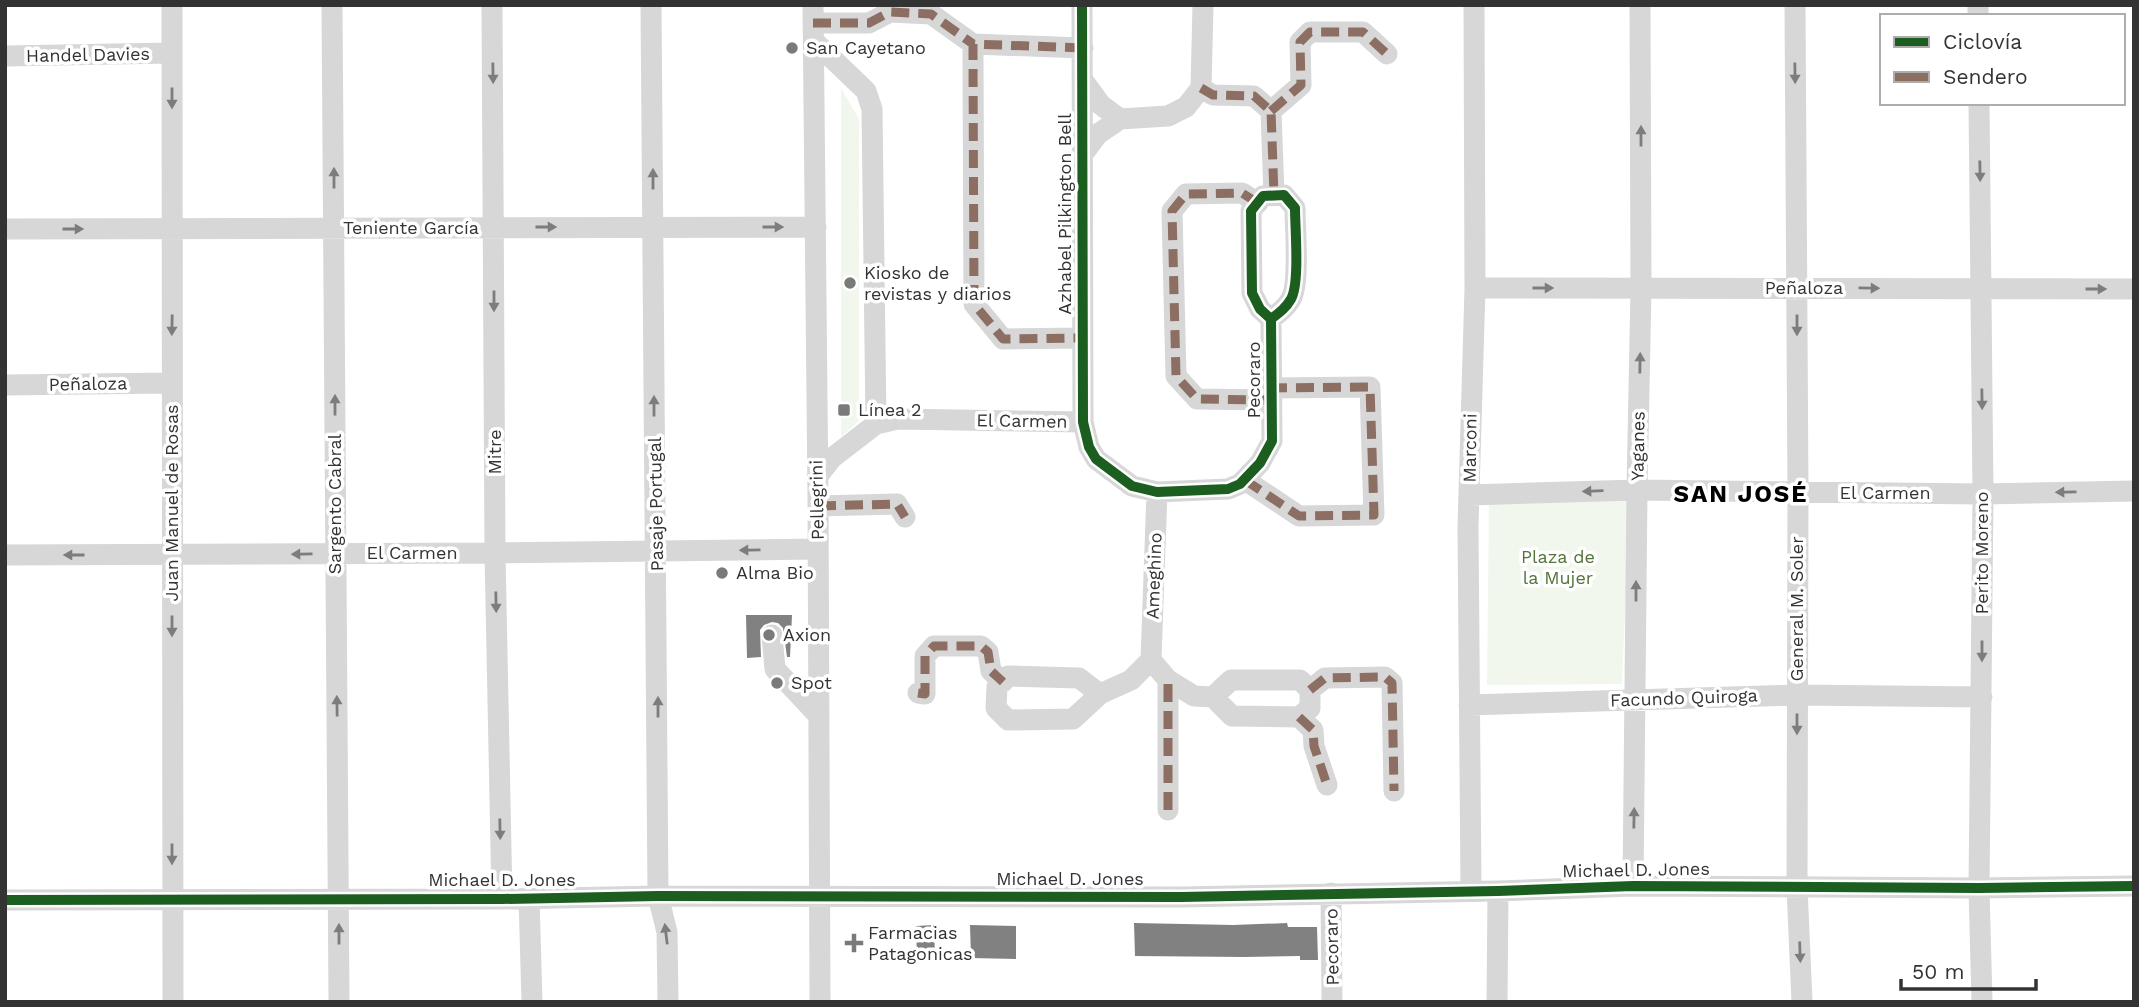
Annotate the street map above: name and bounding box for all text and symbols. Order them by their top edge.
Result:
legend [1880,14,2125,105]
text: Ciclovía [1943,29,2022,54]
place label: San Cayetano [806,37,926,58]
marker: San Cayetano [784,40,800,56]
street label: Handel Davies [26,43,150,66]
one-way arrow [487,63,499,85]
one-way arrow [1789,63,1801,85]
text: Sendero [1943,64,2028,89]
one-way arrow [166,87,178,109]
street label: Azhabel Pilkington Bell [1054,113,1075,315]
one-way arrow [1635,124,1647,146]
one-way arrow [1974,161,1986,183]
one-way arrow [328,166,339,188]
one-way arrow [647,168,659,190]
street label: Teniente García [343,217,479,238]
one-way arrow [535,221,557,233]
one-way arrow [763,221,785,233]
one-way arrow [63,223,85,235]
place label: Kiosko de revistas y diarios [864,262,1011,304]
marker: Kiosko de revistas y diarios [842,275,858,291]
street label: Peñaloza [1765,277,1843,298]
one-way arrow [1533,282,1555,294]
one-way arrow [1858,282,1880,294]
one-way arrow [2086,283,2108,295]
one-way arrow [488,290,500,312]
one-way arrow [166,315,178,337]
one-way arrow [1791,315,1803,337]
street label: Pecoraro [1243,341,1264,419]
one-way arrow [1634,352,1646,374]
street label: Peñaloza [49,372,127,395]
one-way arrow [1976,388,1988,410]
one-way arrow [329,394,341,416]
one-way arrow [648,395,660,417]
place label: Línea 2 [858,399,922,420]
marker: Línea 2 [836,402,852,418]
street label: Juan Manuel de Rosas [161,404,182,602]
street label: El Carmen [976,409,1068,432]
street label: Yaganes [1626,411,1649,481]
street label: Marconi [1458,413,1481,483]
street label: Mitre [484,429,505,475]
street label: Sargento Cabral [324,433,345,574]
street label: Pasaje Portugal [644,436,667,571]
street label: Pellegrini [805,460,828,540]
district label: SAN JOSÉ [1674,480,1808,508]
street label: El Carmen [1839,482,1931,503]
one-way arrow [1582,485,1604,497]
one-way arrow [2054,486,2076,498]
street label: Perito Moreno [1971,491,1992,615]
street label: Ameghino [1141,532,1166,620]
street label: General M. Soler [1786,536,1807,682]
street label: El Carmen [366,542,458,563]
one-way arrow [739,544,761,555]
park label: Plaza de la Mujer [1521,546,1595,588]
one-way arrow [291,548,313,560]
one-way arrow [63,549,85,561]
place label: Alma Bio [736,562,814,583]
marker: Alma Bio [714,565,730,581]
one-way arrow [1631,579,1642,601]
one-way arrow [490,591,502,613]
one-way arrow [166,616,178,638]
place label: Axion [783,624,831,645]
marker: Axion [761,627,777,643]
one-way arrow [1976,640,1988,662]
place label: Spot [791,672,832,693]
marker: Spot [769,675,785,691]
street label: Facundo Quiroga [1610,684,1758,711]
one-way arrow [331,695,343,717]
one-way arrow [652,696,664,718]
one-way arrow [1791,714,1803,736]
one-way arrow [1628,807,1640,829]
one-way arrow [495,819,506,841]
one-way arrow [166,843,178,865]
street label: Michael D. Jones [1562,858,1710,881]
street label: Michael D. Jones [996,868,1144,889]
street label: Michael D. Jones [428,869,576,890]
street label: Pecoraro [1320,908,1343,986]
one-way arrow [333,922,345,944]
place label: Farmacias Patagonicas [868,922,973,964]
one-way arrow [660,923,671,945]
marker: Farmacias Patagonicas [846,935,862,951]
one-way arrow [1794,941,1805,963]
scale bar [1901,948,2036,992]
text: 50 m [1912,959,1964,984]

